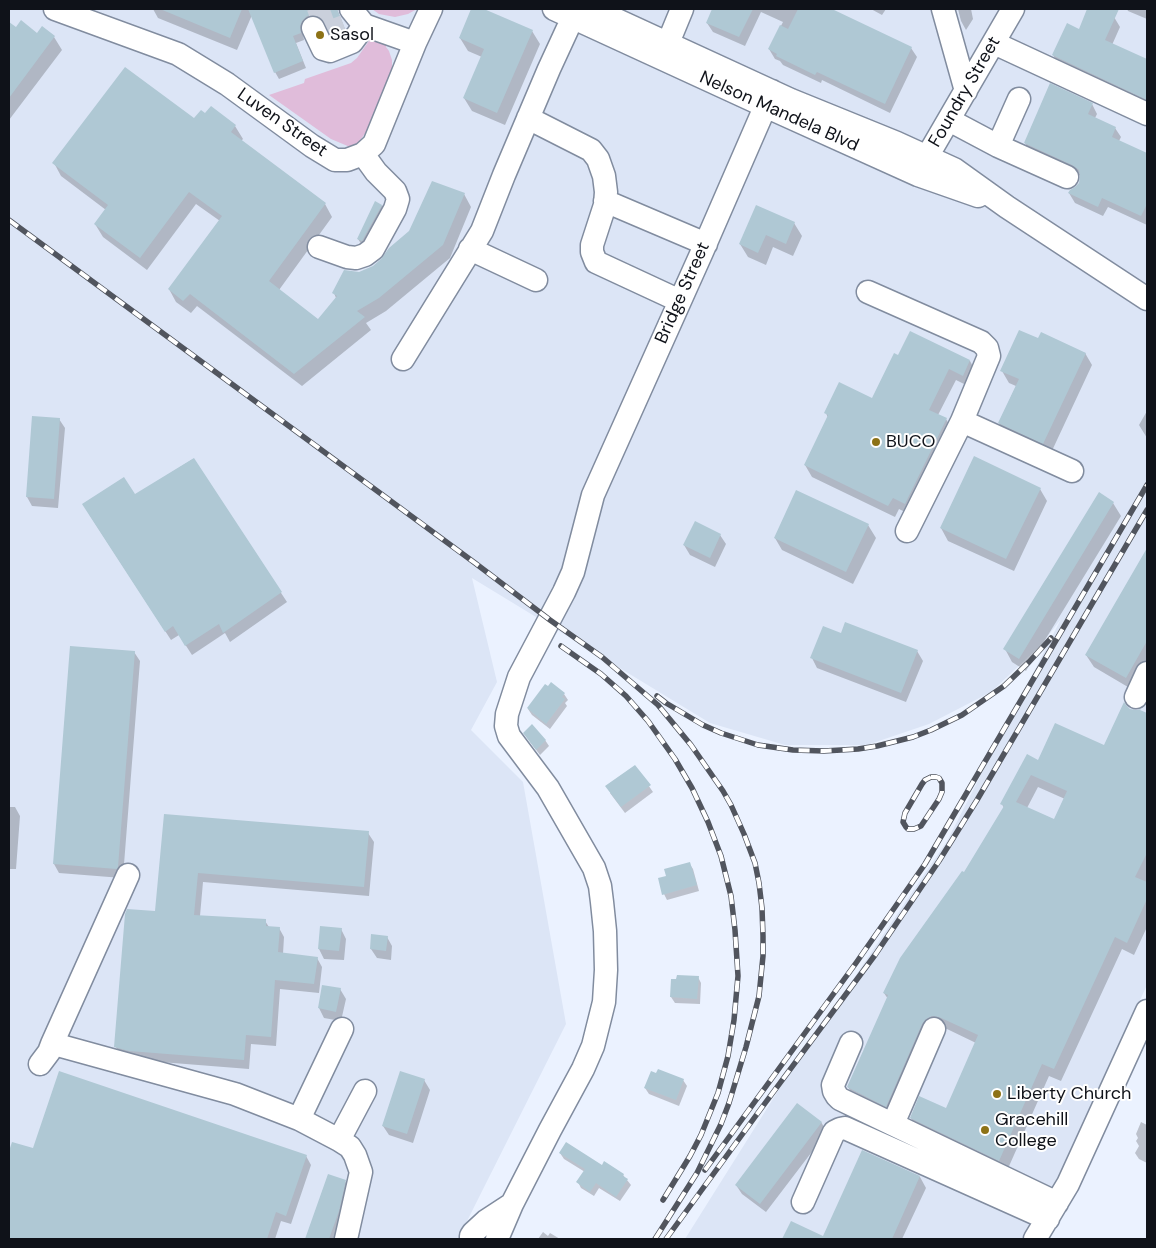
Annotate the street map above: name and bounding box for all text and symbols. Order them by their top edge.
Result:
place label: Sasol [330,24,374,46]
marker: Sasol [314,29,326,41]
street label: Foundry Street [925,33,1005,151]
street label: Nelson Mandela Blvd [696,67,862,157]
street label: Luven Street [233,84,331,162]
street label: Bridge Street [651,239,715,347]
place label: BUCO [886,431,935,453]
marker: BUCO [870,436,882,448]
place label: Liberty Church [1007,1083,1131,1105]
marker: Liberty Church [991,1088,1003,1100]
place label: Gracehill College [995,1109,1068,1152]
marker: Gracehill College [979,1124,991,1136]

